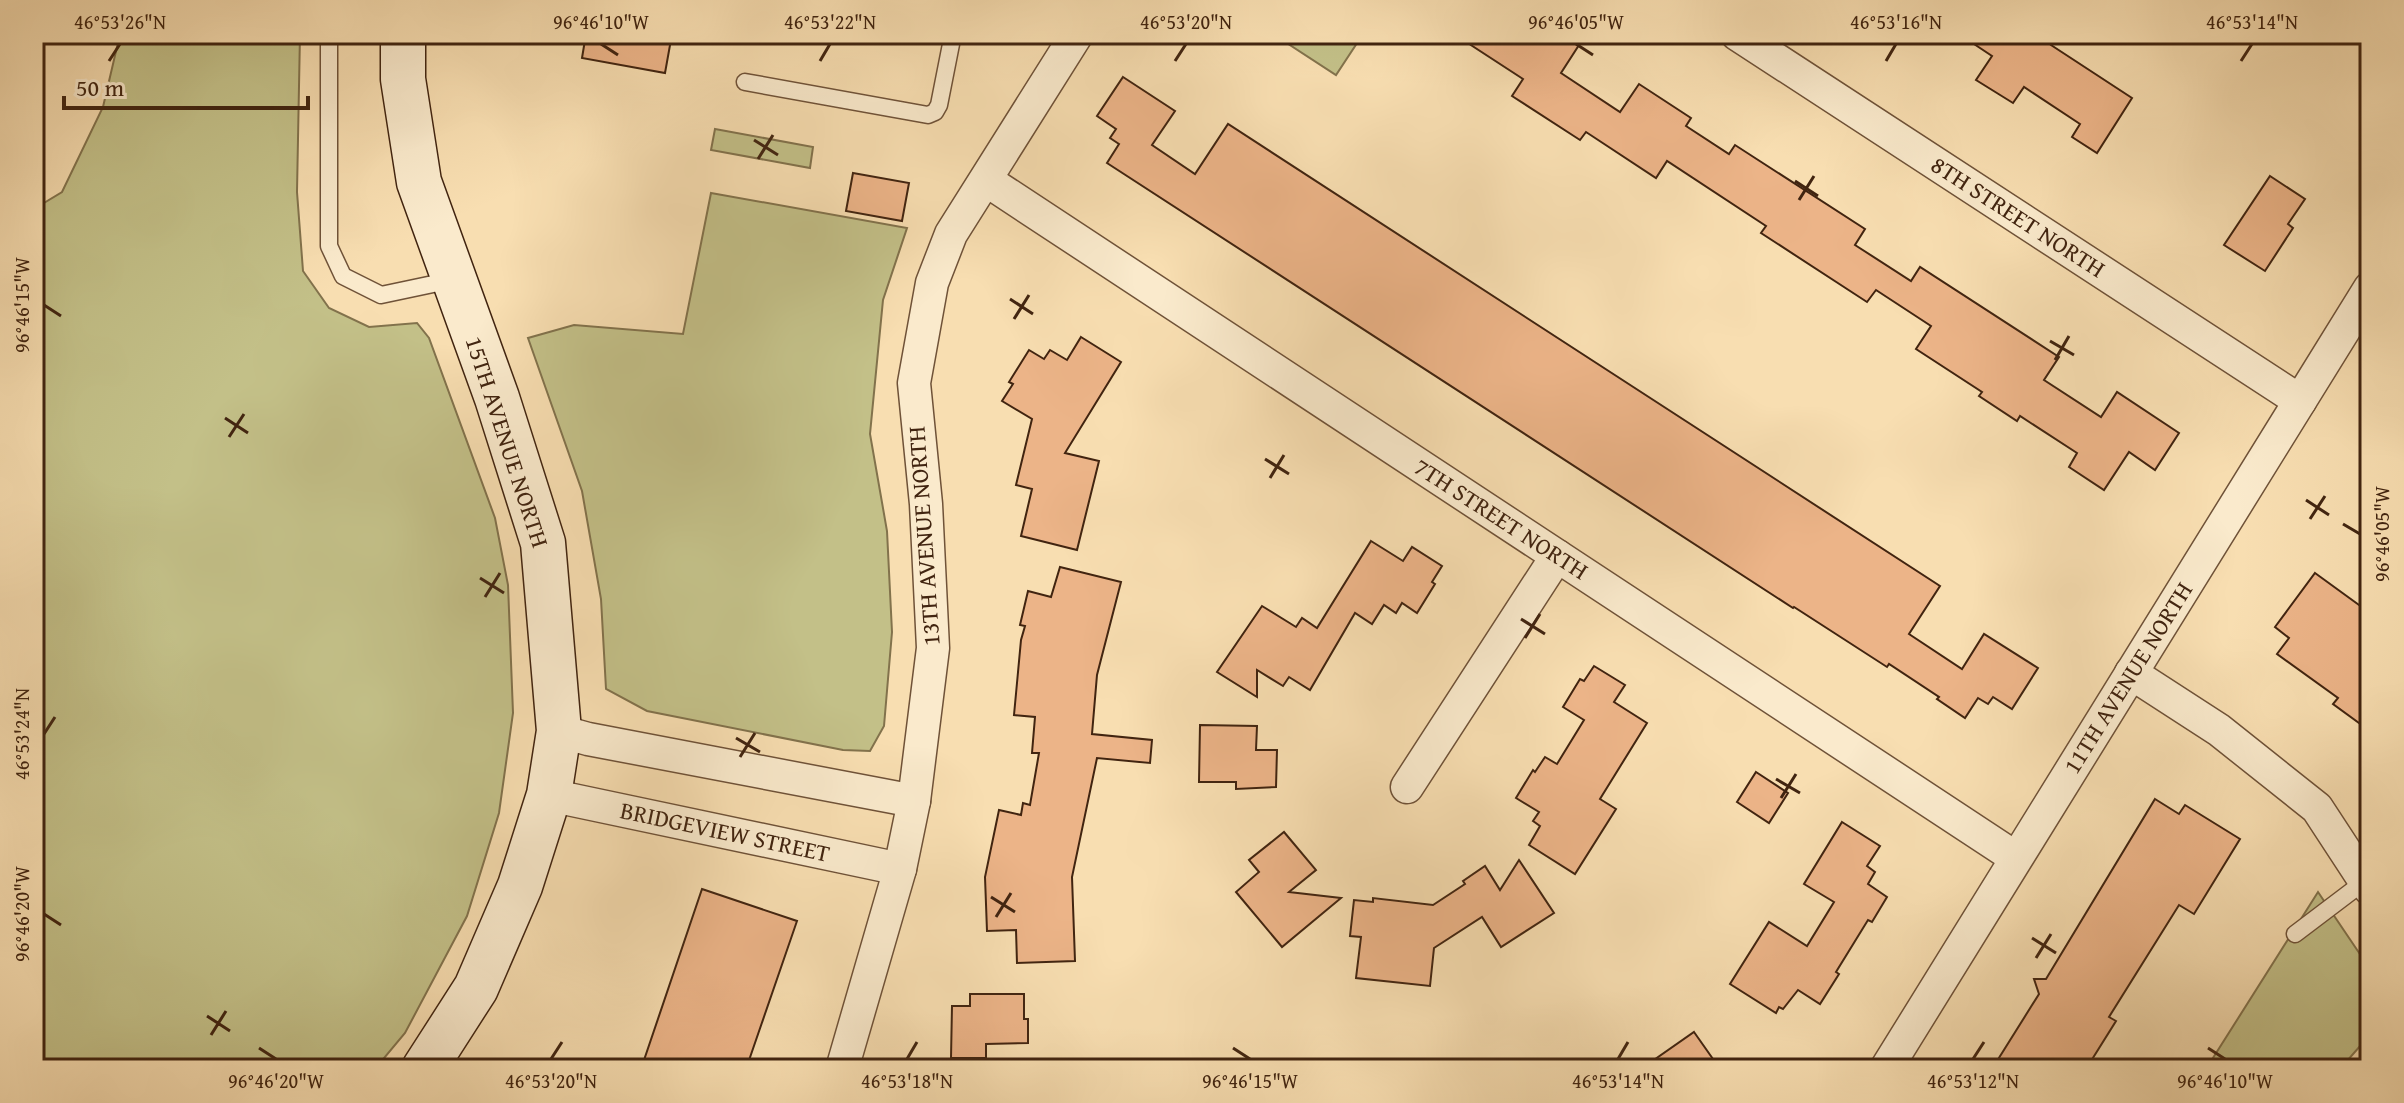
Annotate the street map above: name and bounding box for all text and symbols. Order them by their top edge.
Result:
text: 46°53'26"N [74,7,166,36]
text: 96°46'10"W [553,7,649,36]
text: 46°53'22"N [784,7,876,36]
text: 46°53'20"N [1140,7,1232,36]
text: 96°46'05"W [1528,7,1624,36]
text: 46°53'16"N [1850,7,1942,36]
text: 46°53'14"N [2206,7,2298,36]
scale bar [64,60,308,110]
text: 50 m [76,70,124,105]
street label: 8TH STREET NORTH [1924,147,2112,286]
text: 96°46'15"W [7,257,36,353]
street label: 15TH AVENUE NORTH [457,332,558,552]
street label: 13TH AVENUE NORTH [898,425,949,647]
street label: 7TH STREET NORTH [1407,449,1595,588]
text: 96°46'05"W [2367,486,2396,582]
street label: 11TH AVENUE NORTH [2054,575,2201,780]
text: 46°53'24"N [7,688,36,780]
street label: BRIDGEVIEW STREET [617,792,833,871]
text: 96°46'20"W [7,866,36,962]
text: 96°46'20"W [228,1066,324,1095]
text: 46°53'20"N [505,1066,597,1095]
text: 46°53'18"N [861,1066,953,1095]
text: 96°46'15"W [1202,1066,1298,1095]
text: 46°53'14"N [1572,1066,1664,1095]
text: 46°53'12"N [1927,1066,2019,1095]
text: 96°46'10"W [2177,1066,2273,1095]

